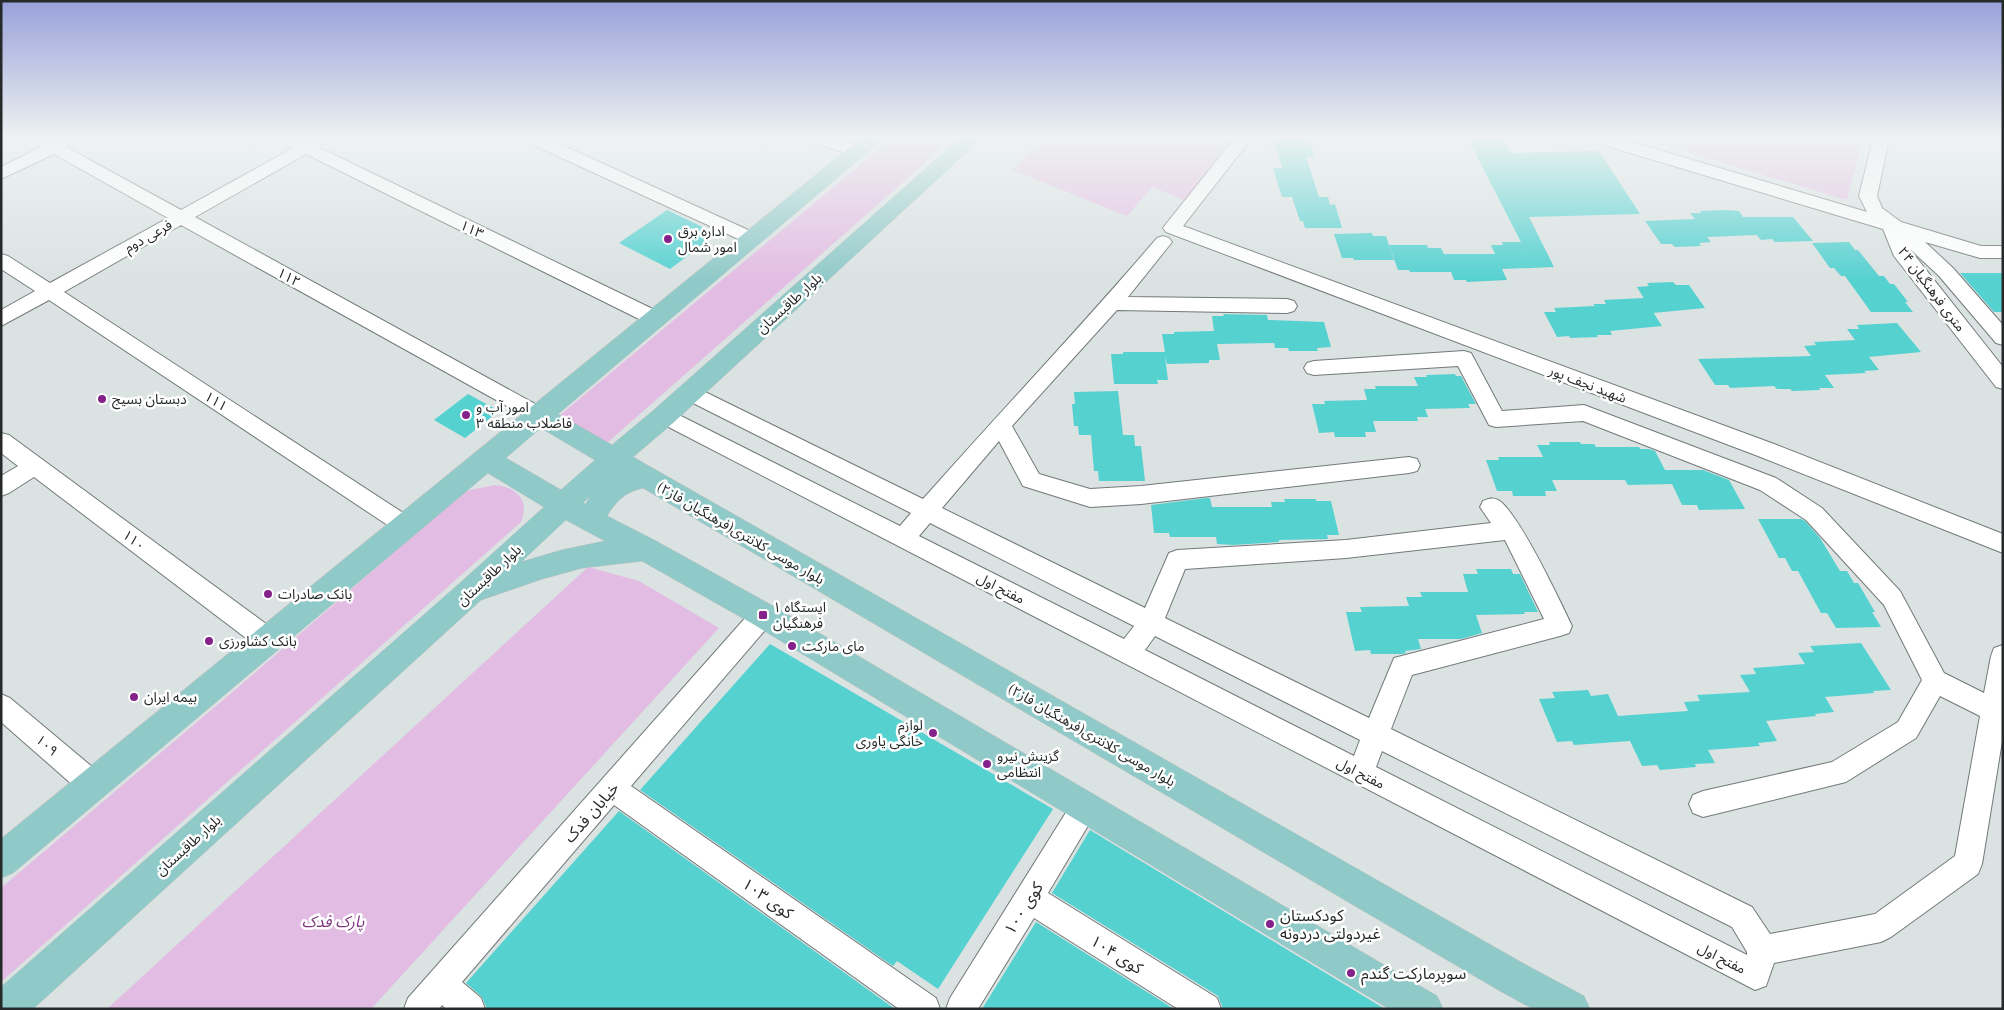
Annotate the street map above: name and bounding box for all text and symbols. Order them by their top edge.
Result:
street label: فرعی دوم [120,215,176,258]
street label: ۱۱۳ [457,215,487,242]
place label: اداره برق امور شمال [678,221,737,256]
marker: اداره برق امور شمال [662,233,674,245]
street label: ۲۴ متری فرهنگیان [1894,242,1971,335]
street label: ۱۱۲ [274,262,304,291]
street label: بلوار طاقبستان [752,268,826,337]
street label: شهید نجف پور [1545,360,1630,408]
street label: ۱۱۱ [201,386,232,415]
place label: دبستان بسیج [112,389,187,410]
marker: دبستان بسیج [96,393,108,405]
place label: امور آب و فاضلاب منطقه ۳ [476,397,572,432]
marker: امور آب و فاضلاب منطقه ۳ [460,409,472,421]
street label: بلوار موسی کلانتری(فرهنگیان فاز۲) [654,477,828,588]
street label: ۱۱۰ [119,525,150,554]
street label: بلوار طاقبستان [452,540,525,610]
street label: مفتح اول [973,567,1028,609]
place label: بانک صادرات [278,584,352,603]
marker: بانک صادرات [262,588,274,600]
place label: ایستگاه ۱ فرهنگیان [773,597,826,632]
marker: ایستگاه ۱ فرهنگیان [757,609,769,621]
place label: بانک کشاورزی [219,631,297,650]
marker: بانک کشاورزی [203,635,215,647]
place label: مای مارکت [802,636,865,655]
marker: مای مارکت [786,640,798,652]
street label: بلوار موسی کلانتری(فرهنگیان فاز۲) [1005,679,1179,790]
place label: بیمه ایران [144,687,197,706]
marker: بیمه ایران [128,691,140,703]
place label: لوازم خانگی یاوری [856,715,923,750]
marker: لوازم خانگی یاوری [927,727,939,739]
street label: ۱۰۹ [32,730,63,760]
place label: گزینش نیرو انتظامی [997,746,1059,781]
street label: مفتح اول [1333,752,1388,794]
marker: گزینش نیرو انتظامی [981,758,993,770]
street label: خیابان فدک [559,777,623,846]
street label: بلوار طاقبستان [151,810,225,879]
street label: کوی ۱۰۳ [739,872,798,923]
street label: کوی ۱۰۰ [998,877,1047,938]
place label: کودکستان غیردولتی دردونه [1280,904,1380,943]
park label: پارک فدک [302,910,364,932]
marker: کودکستان غیردولتی دردونه [1264,918,1276,930]
street label: کوی ۱۰۴ [1087,929,1148,978]
street label: مفتح اول [1694,937,1749,979]
place label: سوپرمارکت گندم [1361,962,1466,986]
marker: سوپرمارکت گندم [1345,967,1357,979]

